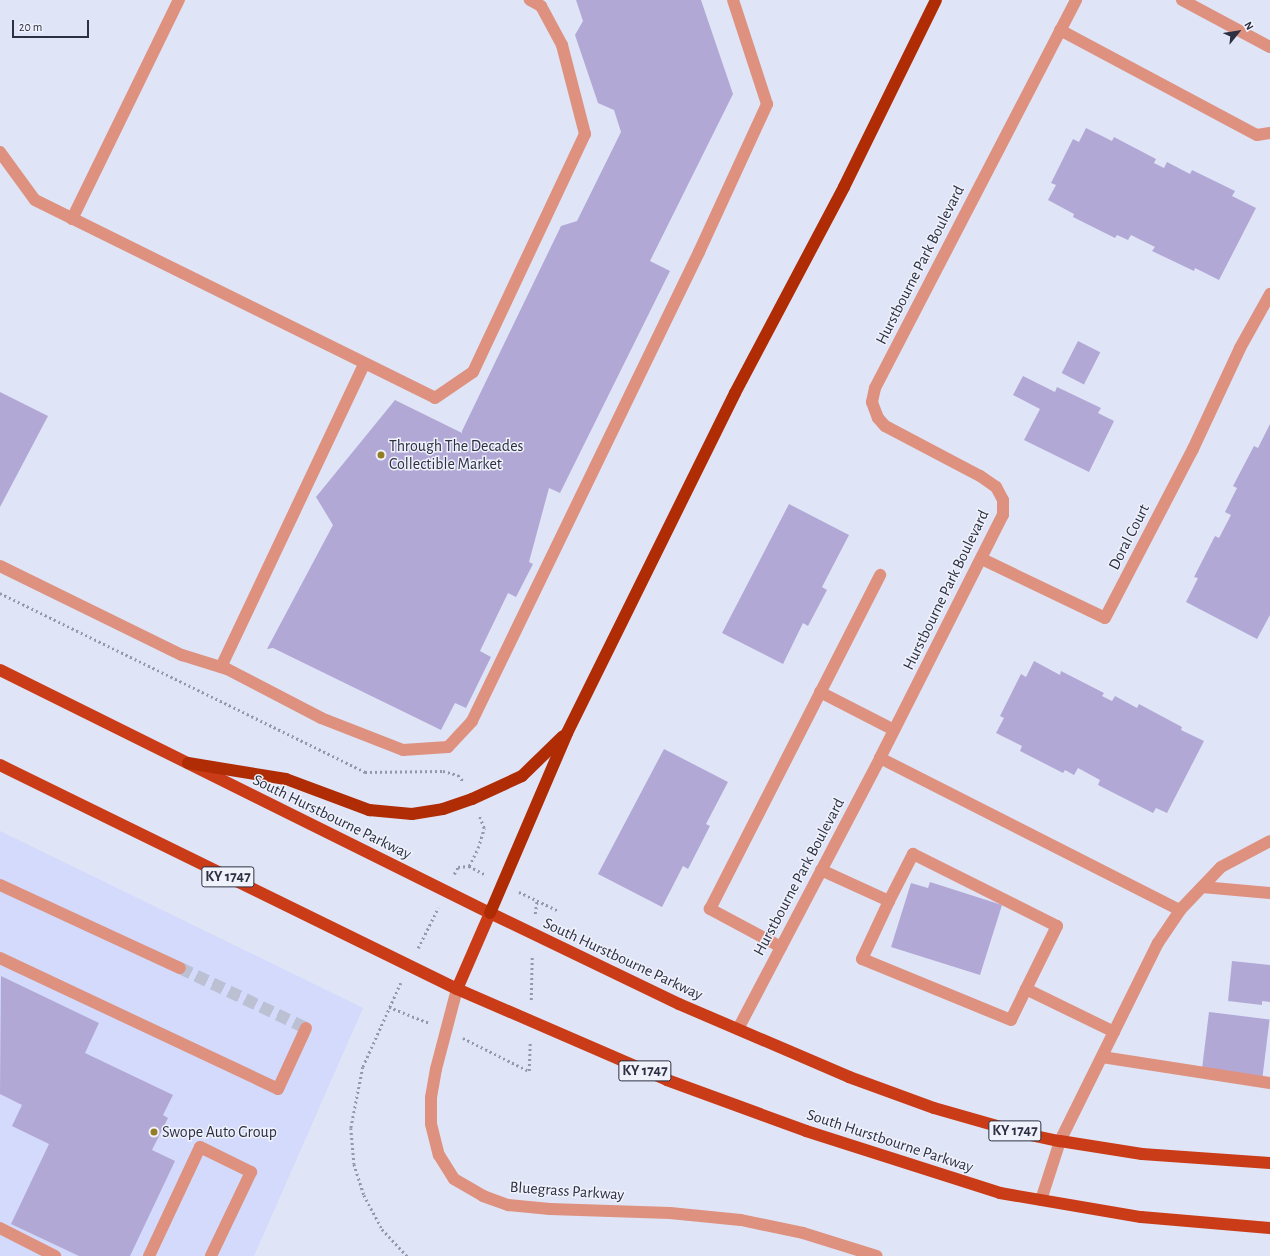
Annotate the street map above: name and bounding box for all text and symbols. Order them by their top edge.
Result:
scale bar [14,12,91,38]
north arrow [1218,12,1258,52]
text: N [1242,20,1256,32]
text: 20 m [19,21,42,33]
street label: Hurstbourne Park Boulevard [872,182,968,348]
place label: Through The Decades Collectible Market [389,436,523,474]
marker: Through The Decades Collectible Market [376,450,386,460]
street label: Doral Court [1104,501,1154,573]
street label: Hurstbourne Park Boulevard [899,507,993,673]
street label: South Hurstbourne Parkway [250,770,414,864]
street label: Hurstbourne Park Boulevard [749,795,849,959]
road number: KY 1747 [201,864,255,890]
street label: South Hurstbourne Parkway [540,914,706,1004]
road number: KY 1747 [618,1058,672,1084]
street label: South Hurstbourne Parkway [804,1105,976,1177]
road number: KY 1747 [988,1118,1042,1144]
place label: Swope Auto Group [162,1122,277,1142]
marker: Swope Auto Group [149,1127,159,1137]
street label: Bluegrass Parkway [509,1177,625,1205]

